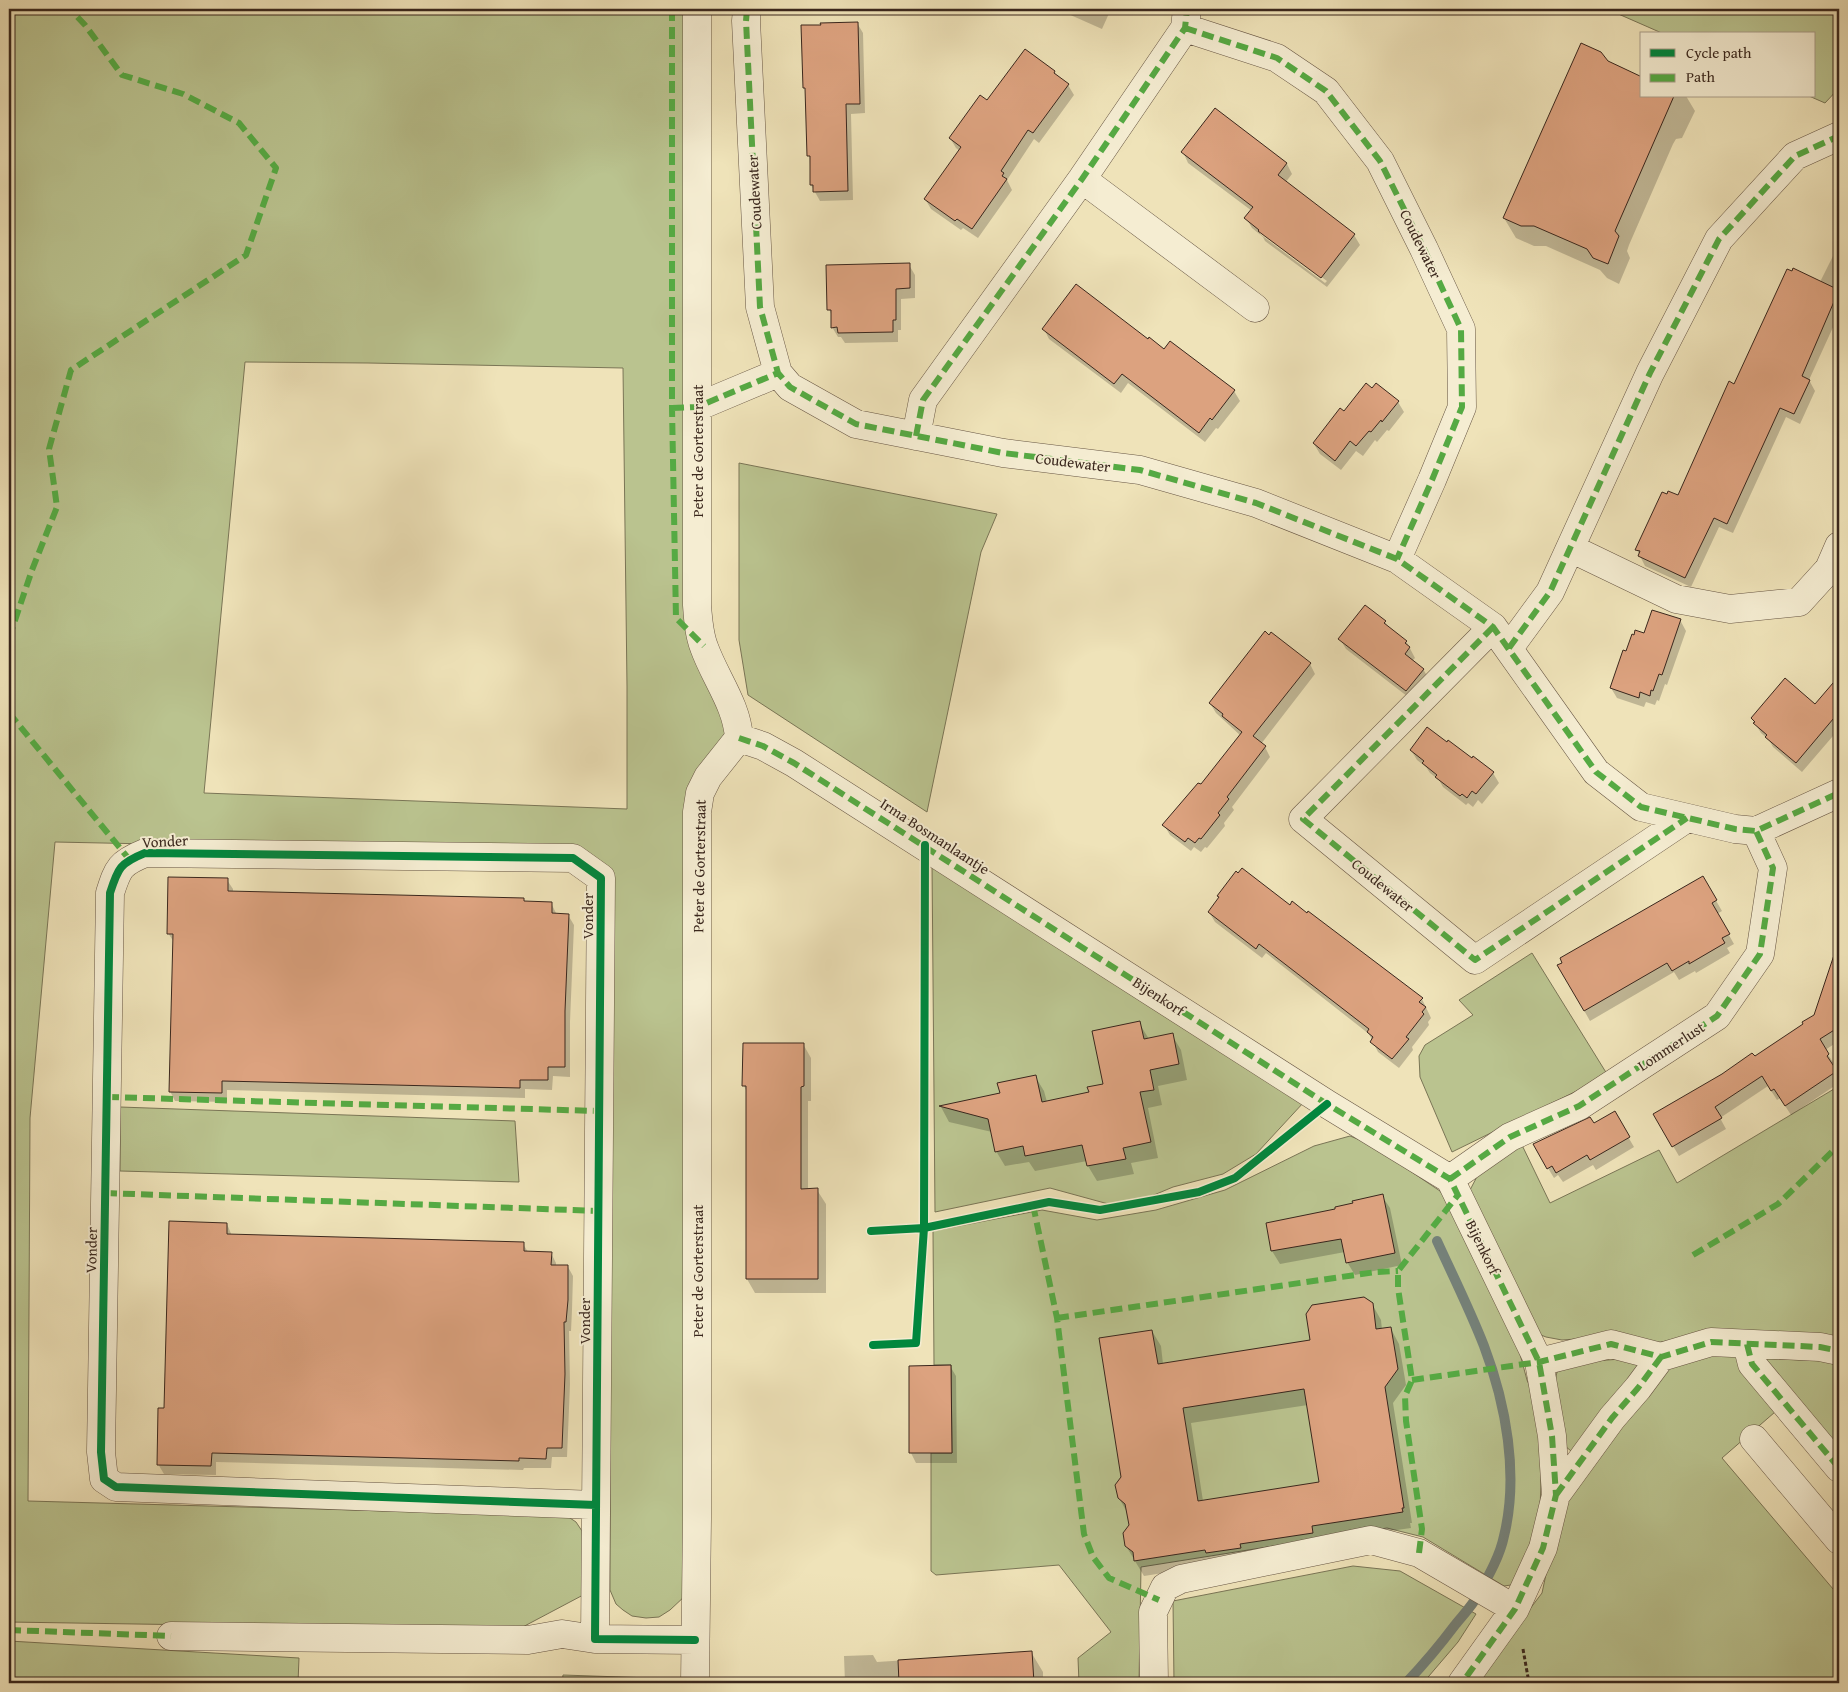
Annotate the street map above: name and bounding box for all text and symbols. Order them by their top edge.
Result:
legend [1640,32,1816,98]
text: Cycle path [1686,42,1752,63]
text: Path [1686,66,1715,87]
street label: Coudewater [742,154,766,230]
street label: Coudewater [1395,206,1447,282]
street label: Peter de Gorterstraat [687,384,708,518]
street label: Coudewater [1034,447,1112,477]
street label: Irma Bosmanlaantje [876,793,994,879]
street label: Peter de Gorterstraat [687,799,711,933]
street label: Vonder [141,829,189,853]
street label: Coudewater [1347,853,1419,917]
street label: Vonder [577,893,598,939]
street label: Bijenkorf [1129,971,1191,1022]
street label: Lommerlust [1633,1016,1709,1076]
street label: Peter de Gorterstraat [687,1204,708,1338]
street label: Bijenkorf [1461,1216,1506,1280]
street label: Vonder [80,1227,102,1273]
street label: Vonder [574,1298,595,1344]

